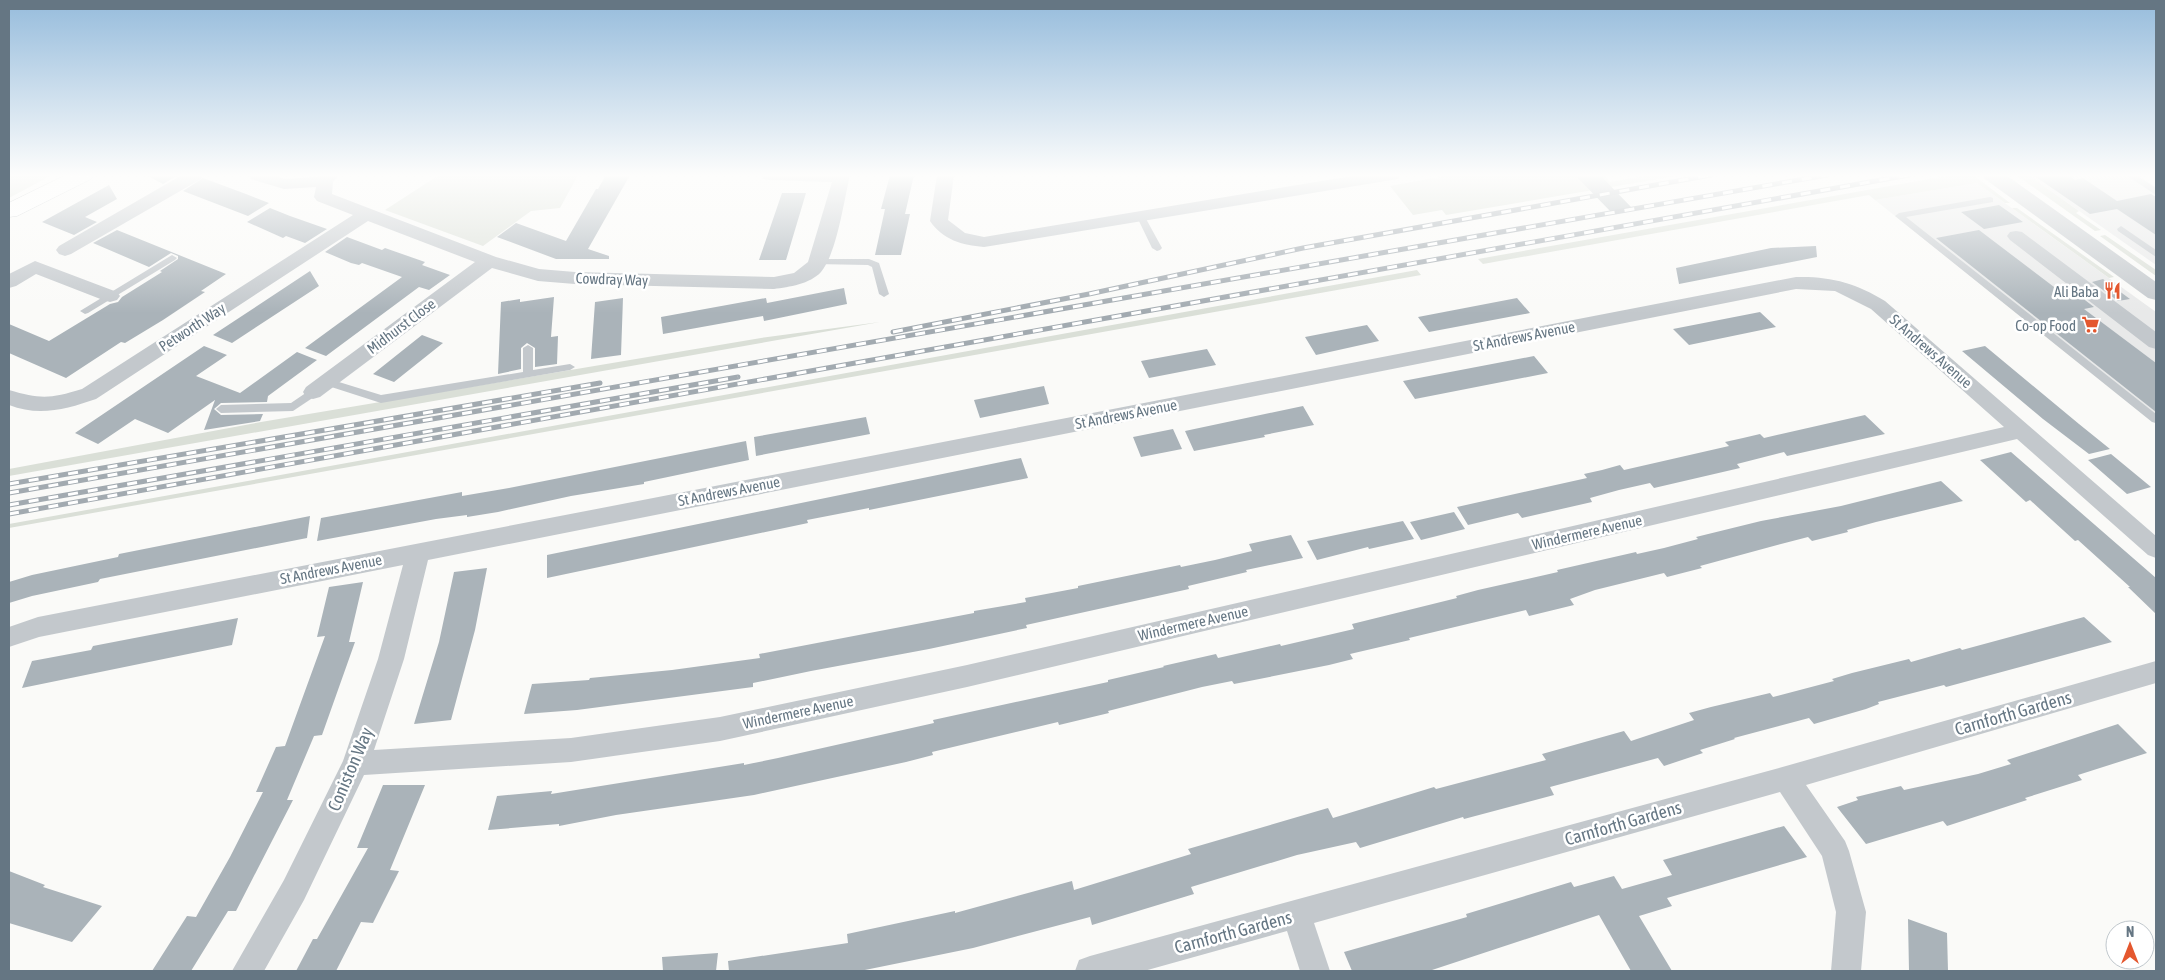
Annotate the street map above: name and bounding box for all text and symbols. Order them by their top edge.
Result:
street label: Cowdray Way [575,269,649,289]
restaurant icon: Ali Baba [2103,281,2123,301]
place label: Ali Baba [2054,283,2099,300]
street label: Midhurst Close [364,295,439,357]
street label: Petworth Way [156,299,228,355]
street label: St Andrews Avenue [1886,311,1976,391]
supermarket icon: Co-op Food [2080,315,2100,335]
place label: Co-op Food [2015,317,2076,334]
street label: St Andrews Avenue [1472,318,1577,354]
street label: St Andrews Avenue [1074,396,1179,432]
street label: St Andrews Avenue [677,473,782,509]
street label: Windermere Avenue [1530,511,1644,553]
street label: St Andrews Avenue [279,551,384,587]
street label: Windermere Avenue [1136,602,1250,644]
street label: Carnforth Gardens [1952,686,2074,740]
street label: Windermere Avenue [741,692,855,732]
street label: Coniston Way [323,724,377,814]
street label: Carnforth Gardens [1562,796,1684,850]
street label: Carnforth Gardens [1172,906,1294,958]
north arrow [2105,920,2155,970]
text: N [2126,924,2134,940]

